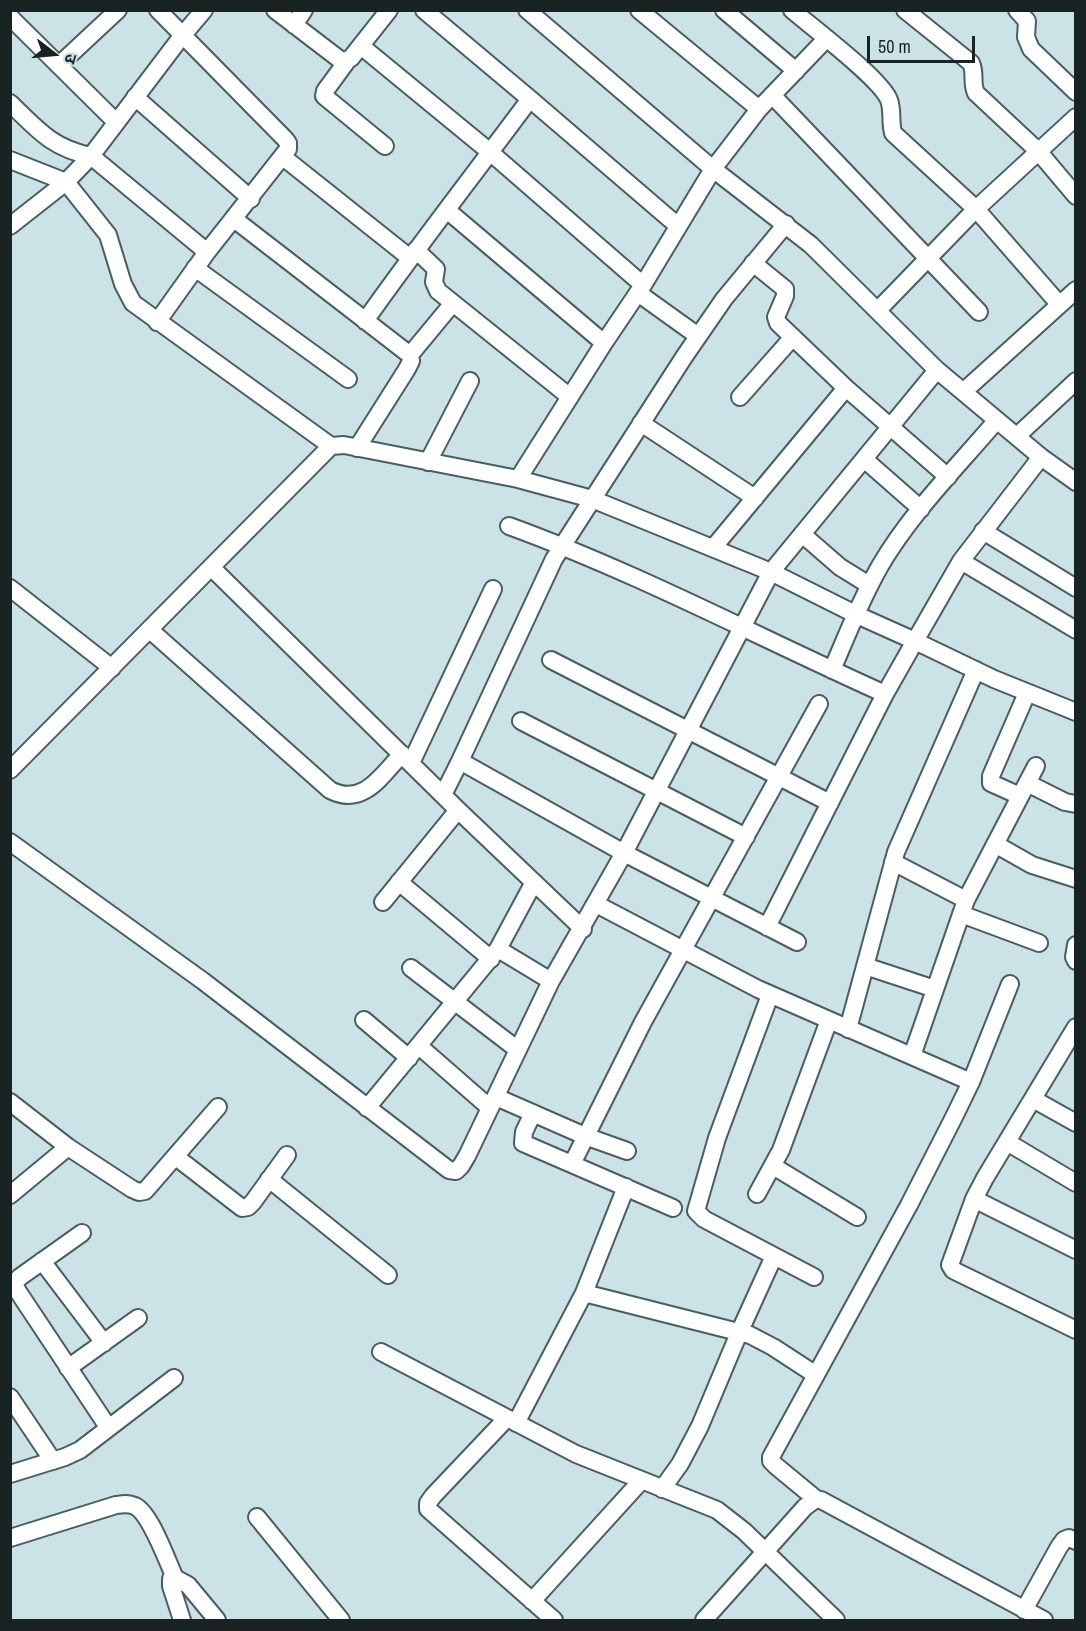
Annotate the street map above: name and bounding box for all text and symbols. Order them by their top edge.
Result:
north arrow [24,24,84,84]
scale bar [870,24,978,62]
text: 50 m [878,34,911,59]
text: उ [59,51,83,66]

